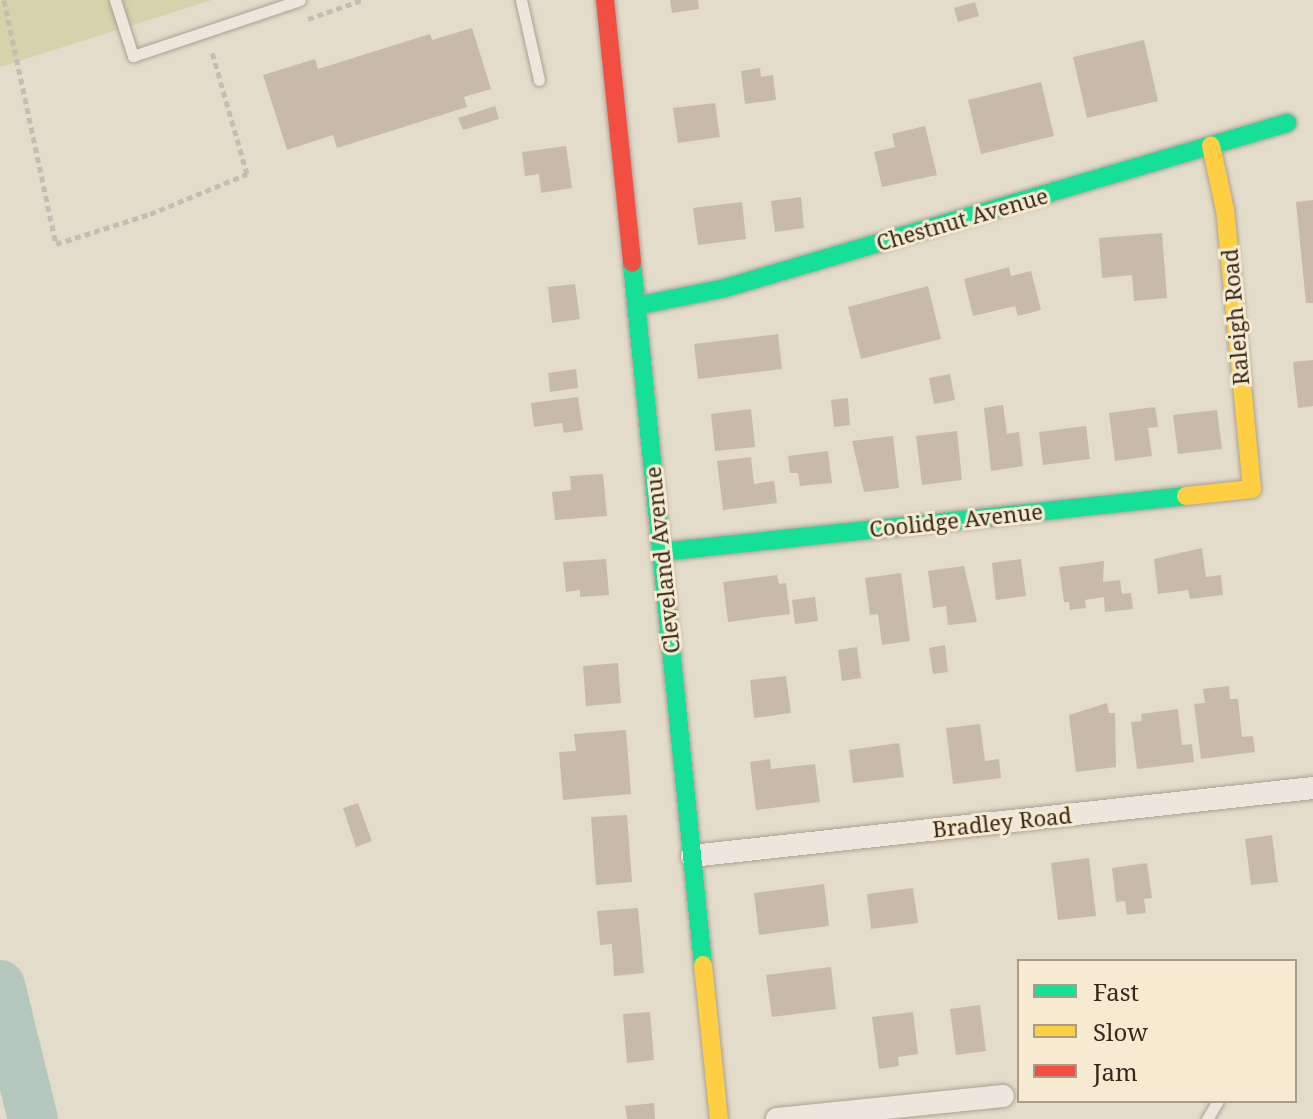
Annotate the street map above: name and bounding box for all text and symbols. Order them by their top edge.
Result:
street label: Chestnut Avenue [873,182,1051,256]
street label: Raleigh Road [1216,248,1254,386]
street label: Cleveland Avenue [639,465,685,655]
street label: Coolidge Avenue [868,498,1044,542]
street label: Bradley Road [931,802,1073,842]
legend [1017,959,1297,1103]
text: Fast [1093,975,1139,1008]
text: Slow [1093,1015,1148,1048]
text: Jam [1093,1055,1138,1088]

